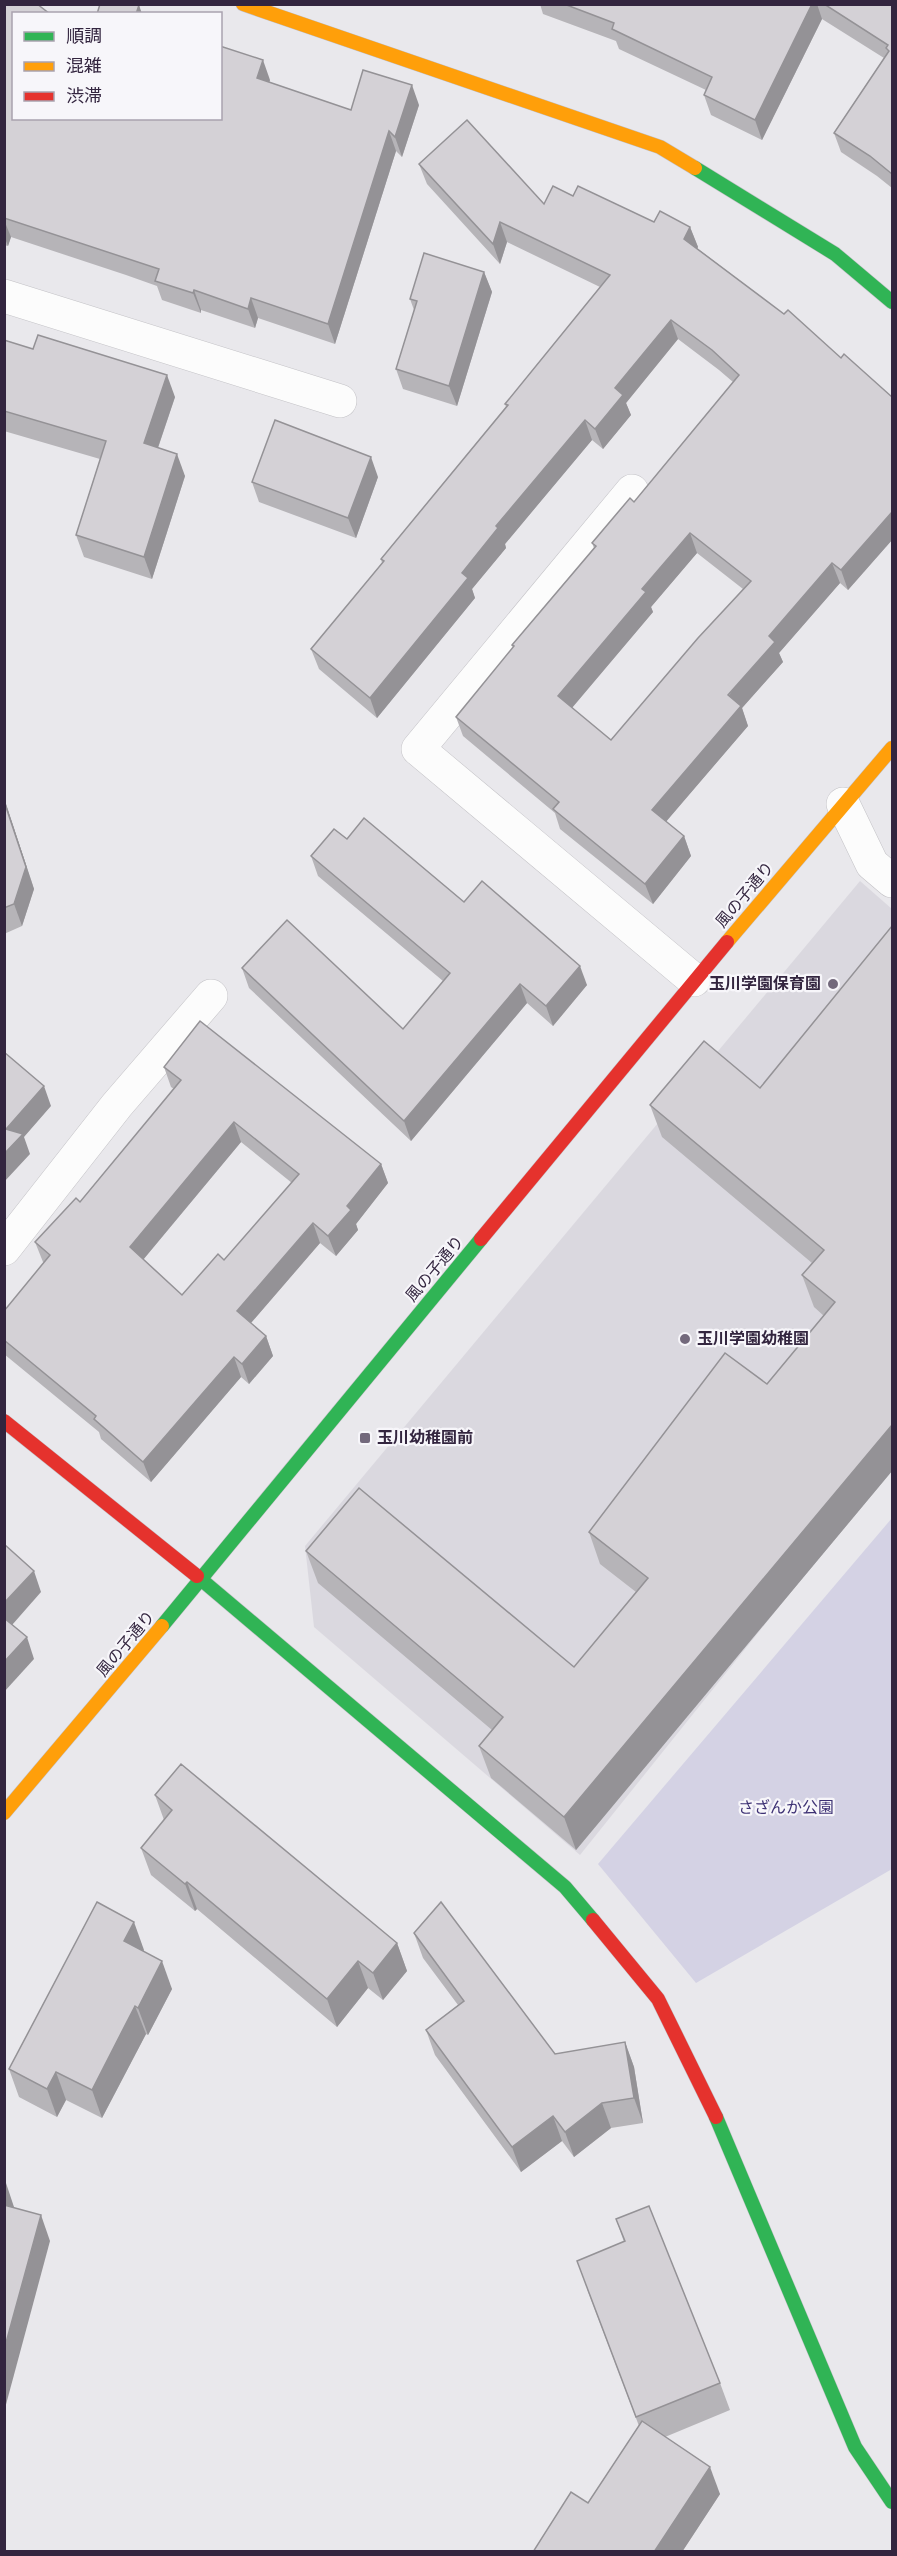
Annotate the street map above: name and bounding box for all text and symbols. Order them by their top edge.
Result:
legend [12,12,222,120]
text: 順調 [66,25,102,47]
text: 混雑 [66,55,102,77]
text: 渋滞 [66,85,102,107]
street label: 風の子通り [712,858,778,932]
place label: 玉川学園保育園 [709,974,821,994]
marker: 玉川学園保育園 [826,977,840,991]
street label: 風の子通り [402,1232,468,1306]
place label: 玉川学園幼稚園 [697,1329,809,1349]
marker: 玉川学園幼稚園 [678,1332,692,1346]
place label: 玉川幼稚園前 [377,1428,473,1448]
marker: 玉川幼稚園前 [358,1431,372,1445]
street label: 風の子通り [93,1607,159,1681]
park label: さざんか公園 [738,1798,834,1818]

